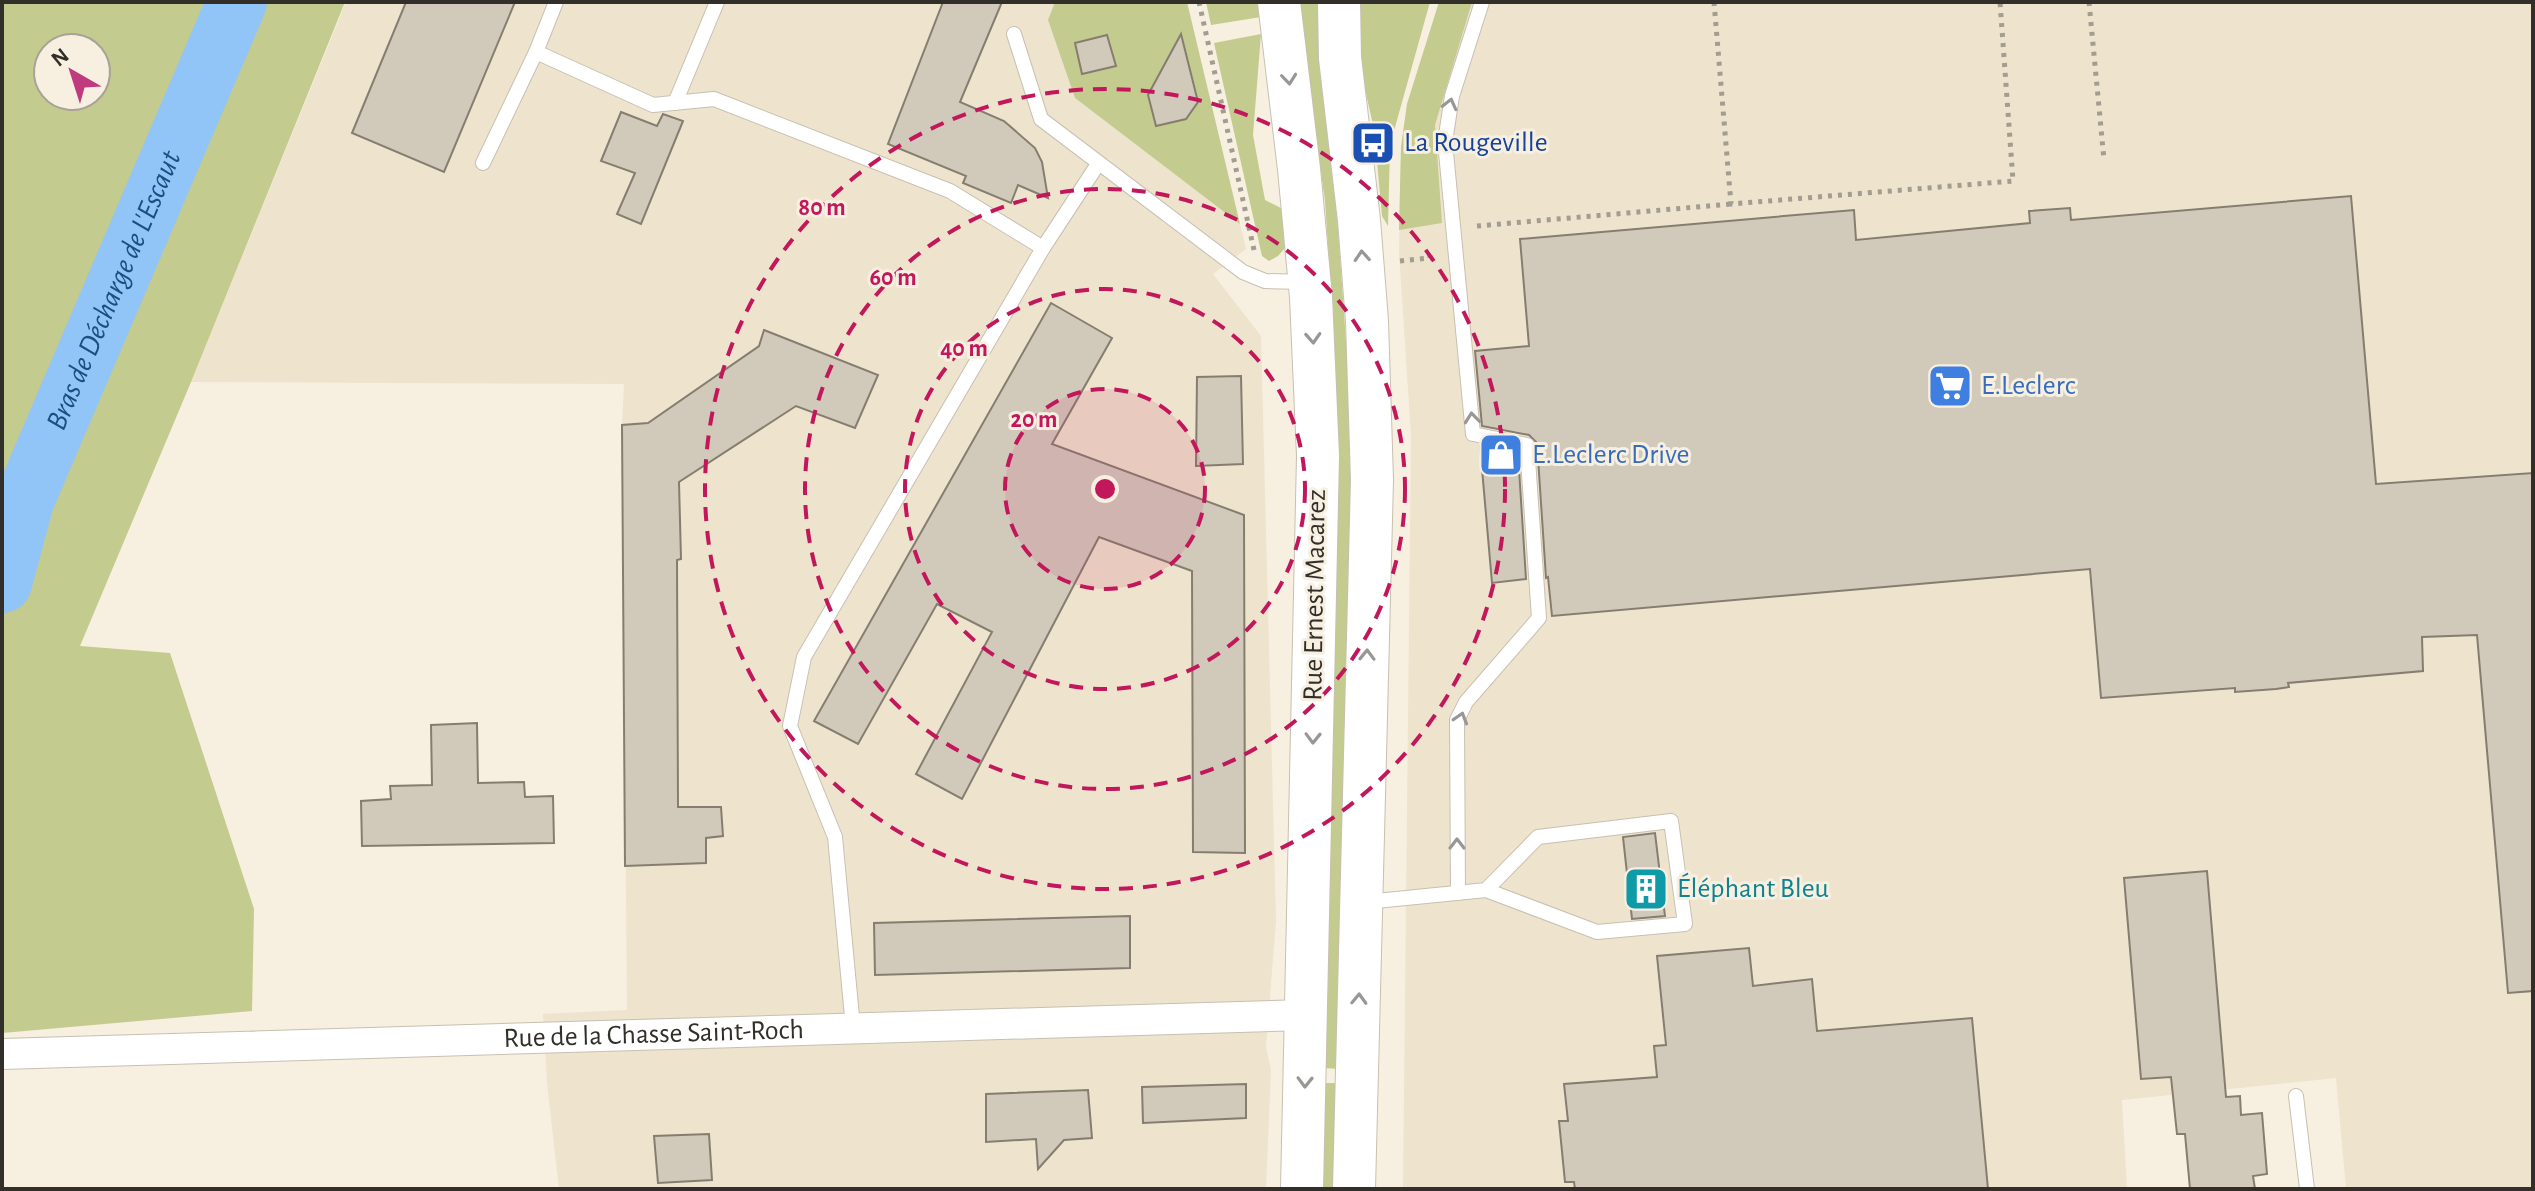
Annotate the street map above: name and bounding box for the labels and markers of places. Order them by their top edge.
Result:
bus stop icon: La Rougeville [1349,119,1397,167]
place label: La Rougeville [1404,129,1548,157]
supermarket icon: E.Leclerc [1926,362,1974,410]
place label: E.Leclerc [1981,372,2076,400]
shop icon: E.Leclerc Drive [1477,431,1525,479]
place label: E.Leclerc Drive [1532,441,1689,469]
centre of rings [1091,475,1119,503]
building icon: Éléphant Bleu [1622,865,1670,913]
place label: Éléphant Bleu [1677,872,1829,903]

